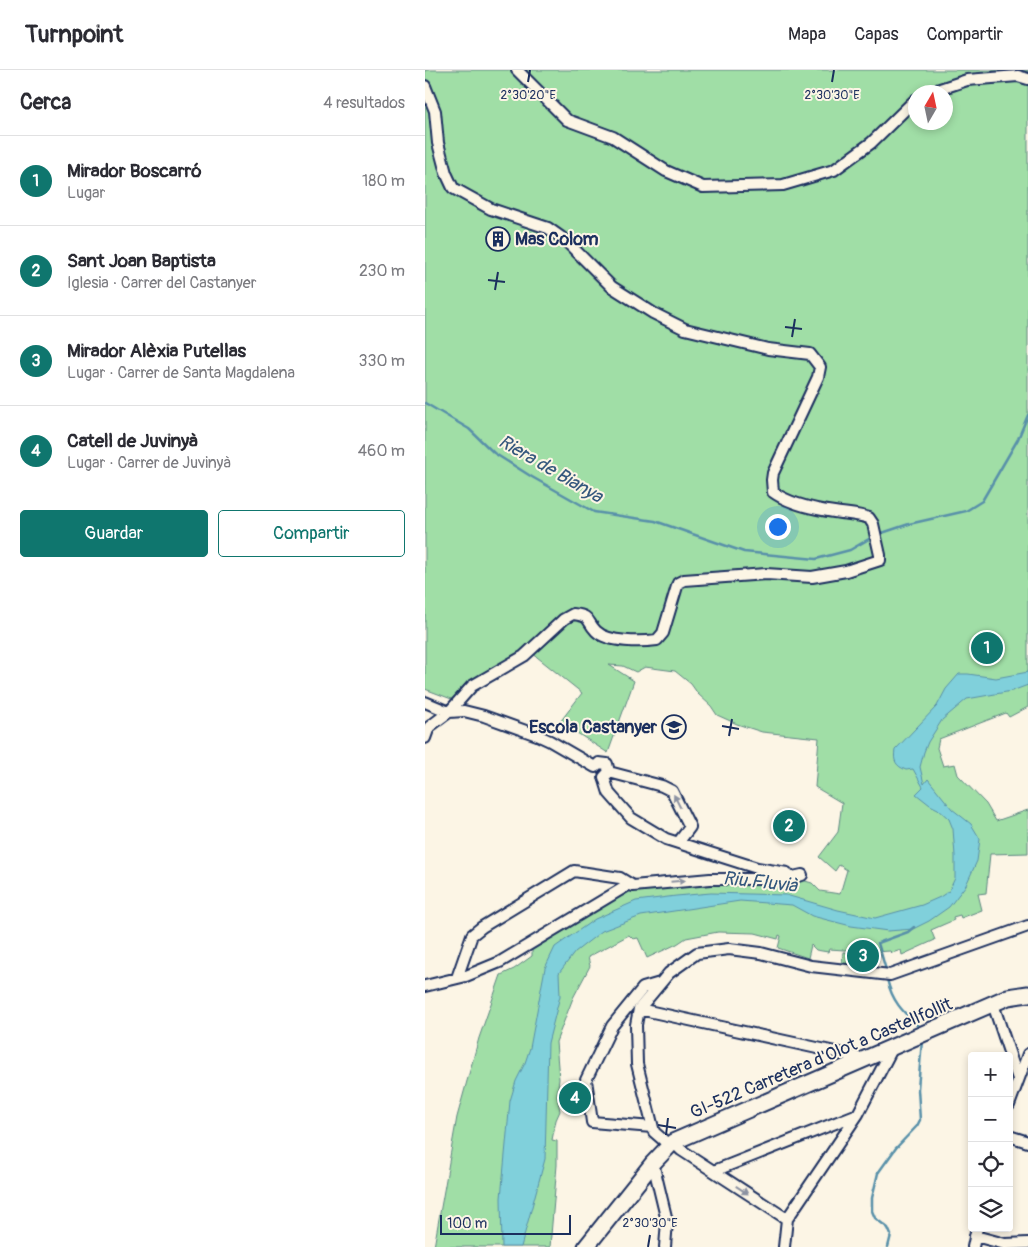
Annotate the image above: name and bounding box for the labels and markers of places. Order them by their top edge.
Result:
building icon: Mas Colom [485,226,511,252]
place label: Mas Colom [515,228,598,251]
pin: 1 [971,629,1003,667]
school or university icon: Escola Castanyer [661,714,687,740]
place label: Escola Castanyer [529,716,658,739]
pin: 2 [773,807,805,845]
pin: 3 [847,937,879,975]
pin: 4 [559,1079,591,1117]

